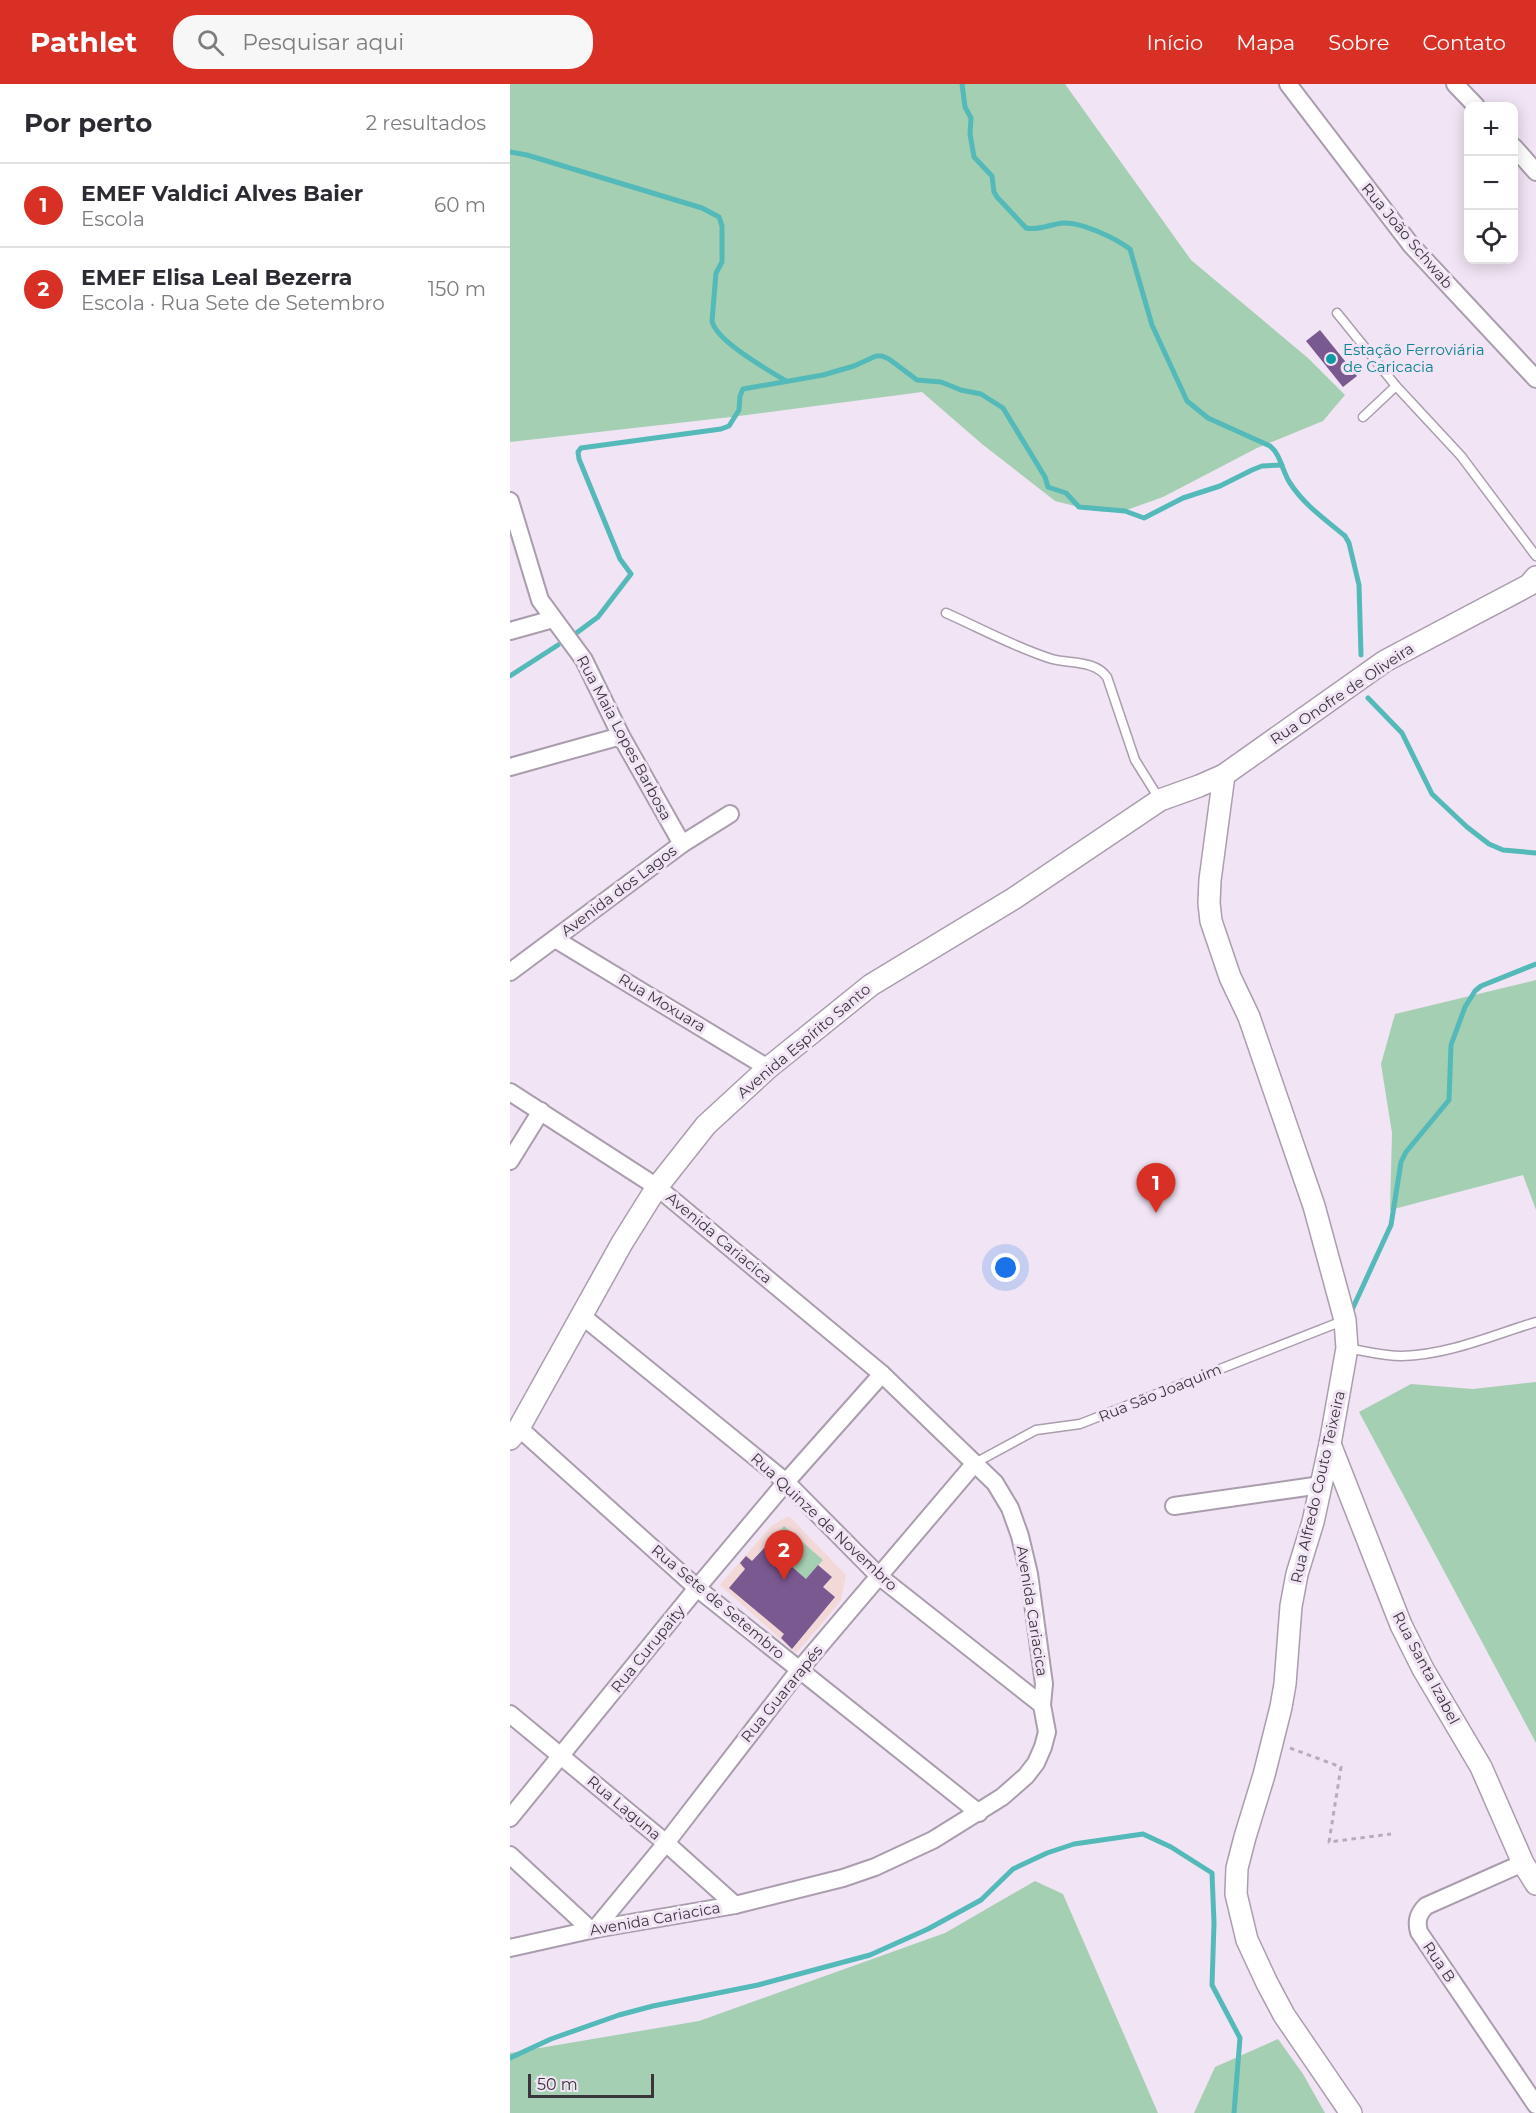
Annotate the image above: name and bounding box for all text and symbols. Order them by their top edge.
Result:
search box [173,15,593,69]
text: Pathlet [30,25,137,59]
icon: search [194,26,227,59]
text: Pesquisar aqui [242,29,404,56]
text: Início [1147,30,1203,55]
text: Mapa [1236,30,1295,55]
text: Sobre [1328,30,1389,55]
text: Contato [1422,30,1506,55]
map controls [1464,102,1518,264]
button: + [1464,102,1518,156]
text: Por perto [24,107,152,139]
text: 2 resultados [366,111,486,135]
button: − [1464,156,1518,210]
street label: Rua João Schwab [1358,179,1457,292]
text: EMEF Valdici Alves Baier [81,180,363,207]
text: 1 [40,193,47,217]
text: 60 m [434,193,486,217]
text: Escola [81,207,145,231]
button: locate [1464,210,1518,264]
text: EMEF Elisa Leal Bezerra [81,264,352,291]
text: 2 [38,277,49,301]
text: 150 m [428,277,486,301]
text: Escola · Rua Sete de Setembro [81,291,385,315]
place label: Estação Ferroviária de Caricacia [1343,340,1485,376]
marker: Estação Ferroviária de Caricacia [1324,352,1338,366]
street label: Rua Onofre de Oliveira [1266,639,1417,749]
street label: Rua Maia Lopes Barbosa [573,652,676,824]
street label: Avenida dos Lagos [557,841,680,940]
street label: Rua Moxuara [615,969,709,1036]
street label: Avenida Espírito Santo [733,979,874,1102]
pin: 1 [1136,1164,1176,1213]
street label: Avenida Cariacica [663,1188,776,1287]
your location [991,1253,1020,1282]
street label: Rua São Joaquim [1096,1359,1224,1426]
street label: Rua Alfredo Couto Teixeira [1286,1389,1349,1585]
street label: Rua Quinze de Novembro [747,1449,902,1595]
pin: 2 [764,1530,804,1580]
street label: Rua Sete de Setembro [648,1540,789,1663]
street label: Avenida Cariacica [1013,1544,1052,1678]
street label: Rua Curupaity [607,1601,689,1696]
street label: Rua Santa Izabel [1389,1608,1464,1727]
street label: Rua Guararapés [737,1641,827,1746]
street label: Rua Laguna [583,1771,665,1844]
street label: Avenida Cariacica [588,1898,722,1939]
street label: Rua B [1419,1938,1460,1986]
scale bar [528,2071,654,2098]
text: 50 m [537,2075,578,2094]

